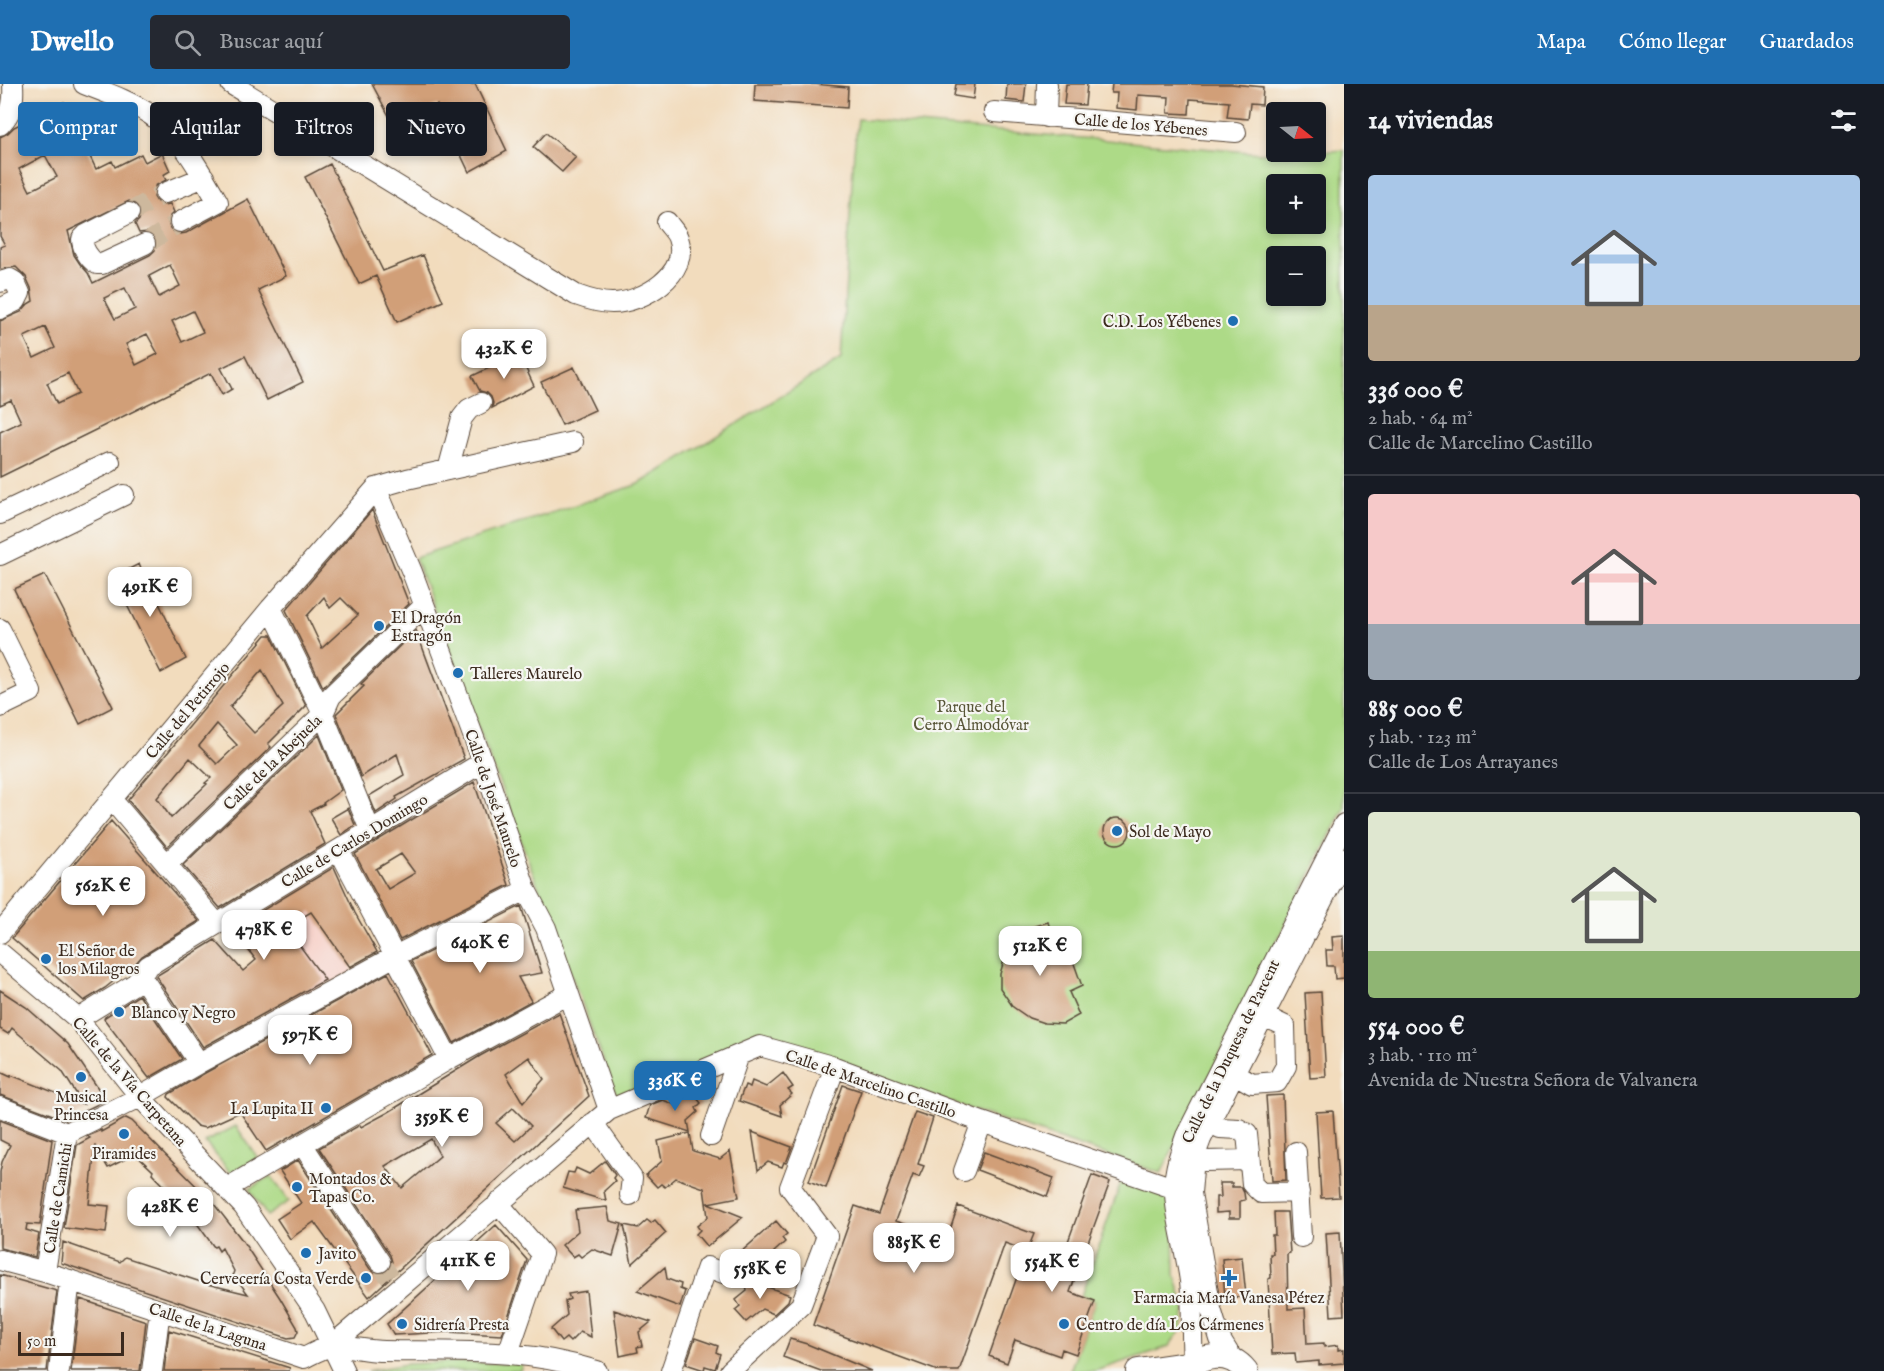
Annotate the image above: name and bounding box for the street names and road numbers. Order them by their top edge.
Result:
street label: Calle de los Yébenes [1073,110,1209,142]
street label: Calle del Petirrojo [142,658,235,764]
street label: Calle de la Abejuela [220,711,327,816]
street label: Calle de José Maurelo [459,727,525,871]
street label: Calle de Carlos Domingo [278,790,432,893]
street label: Calle de la Duquesa de Parcent [1178,956,1285,1147]
street label: Calle de la Vía Carpetana [67,1014,190,1151]
street label: Calle de Marcelino Castillo [782,1046,959,1124]
street label: Calle de Camichi [40,1142,78,1255]
street label: Calle de la Laguna [146,1299,269,1356]

